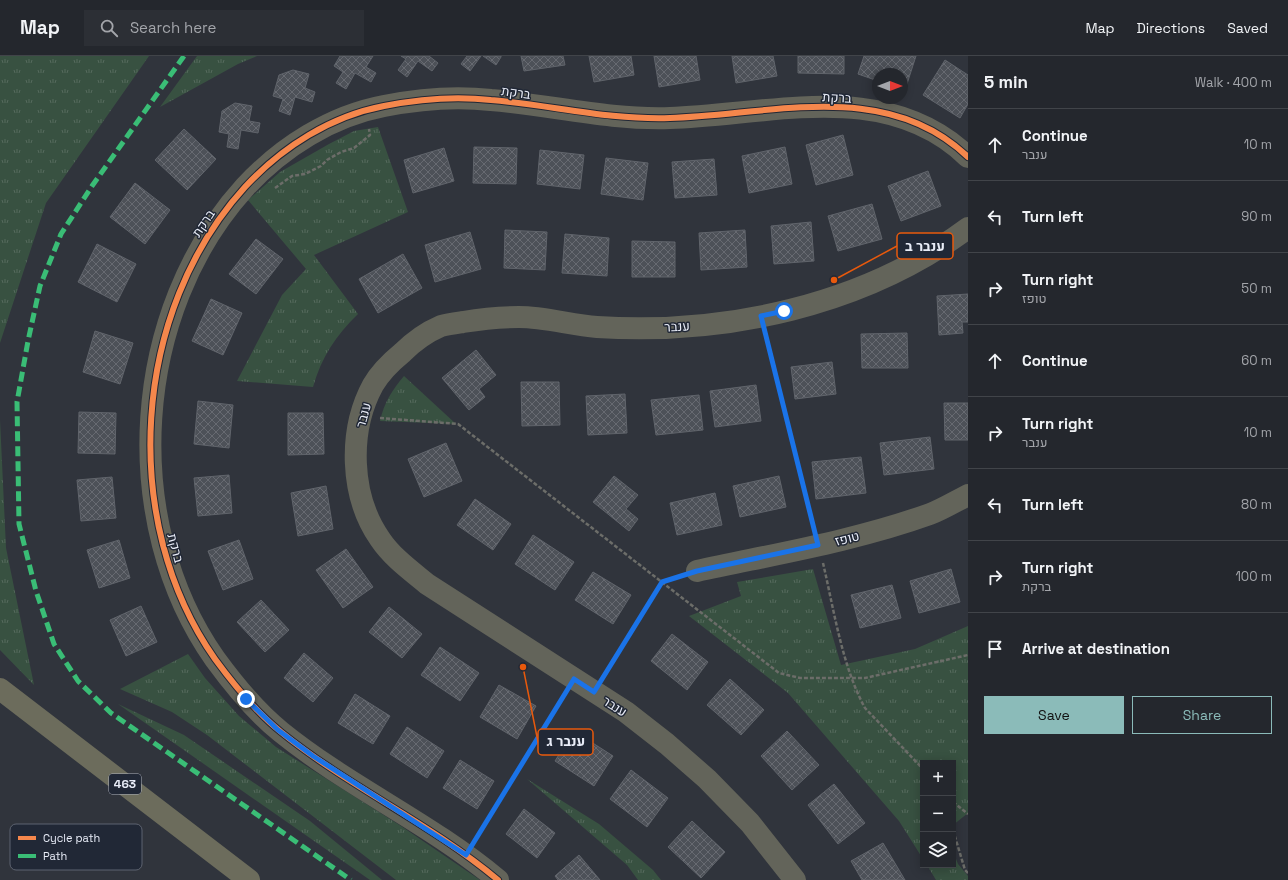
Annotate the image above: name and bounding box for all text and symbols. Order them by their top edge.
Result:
search box [84,10,364,46]
text: Map [20,15,60,40]
icon: search [98,17,120,39]
text: Search here [130,18,216,37]
text: Map [1085,19,1115,37]
text: Directions [1137,19,1205,37]
text: Saved [1227,19,1268,37]
north arrow [872,68,908,104]
text: 5 min [984,71,1028,93]
text: Walk · 400 m [1195,74,1272,91]
street label: ברקת [500,82,532,103]
street label: ברקת [822,88,852,107]
text: Continue [1022,126,1088,145]
icon: ahead [984,134,1006,156]
text: 10 m [1244,136,1272,153]
text: ענבר [1022,146,1047,163]
street label: ברקת [188,206,219,240]
icon: left [984,206,1006,228]
text: Turn left [1022,207,1084,226]
text: 90 m [1241,208,1272,225]
callout: ענבר ב [897,233,953,259]
text: ענבר ב [905,237,945,255]
text: Turn right [1022,270,1093,289]
icon: right [984,278,1006,300]
text: 50 m [1241,280,1272,297]
text: טופז [1022,290,1047,307]
route start [775,302,793,320]
street label: ענבר [664,317,690,336]
icon: ahead [984,350,1006,372]
text: Continue [1022,351,1088,370]
text: 60 m [1241,352,1272,369]
street label: ענבר [352,401,375,430]
text: Turn right [1022,414,1093,433]
icon: right [984,422,1006,444]
text: 10 m [1244,424,1272,441]
text: ענבר [1022,434,1047,451]
icon: left [984,494,1006,516]
text: Turn left [1022,495,1084,514]
text: 80 m [1241,496,1272,513]
street label: טופז [833,527,861,550]
street label: ברקת [163,532,188,565]
text: Turn right [1022,558,1093,577]
icon: right [984,566,1006,588]
text: 100 m [1235,568,1272,585]
text: ברקת [1022,578,1051,595]
icon: arrive [984,638,1006,660]
text: Arrive at destination [1022,639,1170,658]
route end [237,690,255,708]
street label: ענבר [599,692,630,720]
button: Save [984,696,1124,734]
button: Share [1132,696,1272,734]
callout: ענבר ג [538,729,593,755]
text: ענבר ג [547,732,585,750]
map controls [920,760,956,868]
button: + [920,760,956,796]
road number: 463 [109,774,141,794]
button: − [920,796,956,832]
legend [10,824,142,870]
text: Cycle path [43,831,100,845]
button: layers [920,832,956,868]
text: Path [43,849,67,863]

